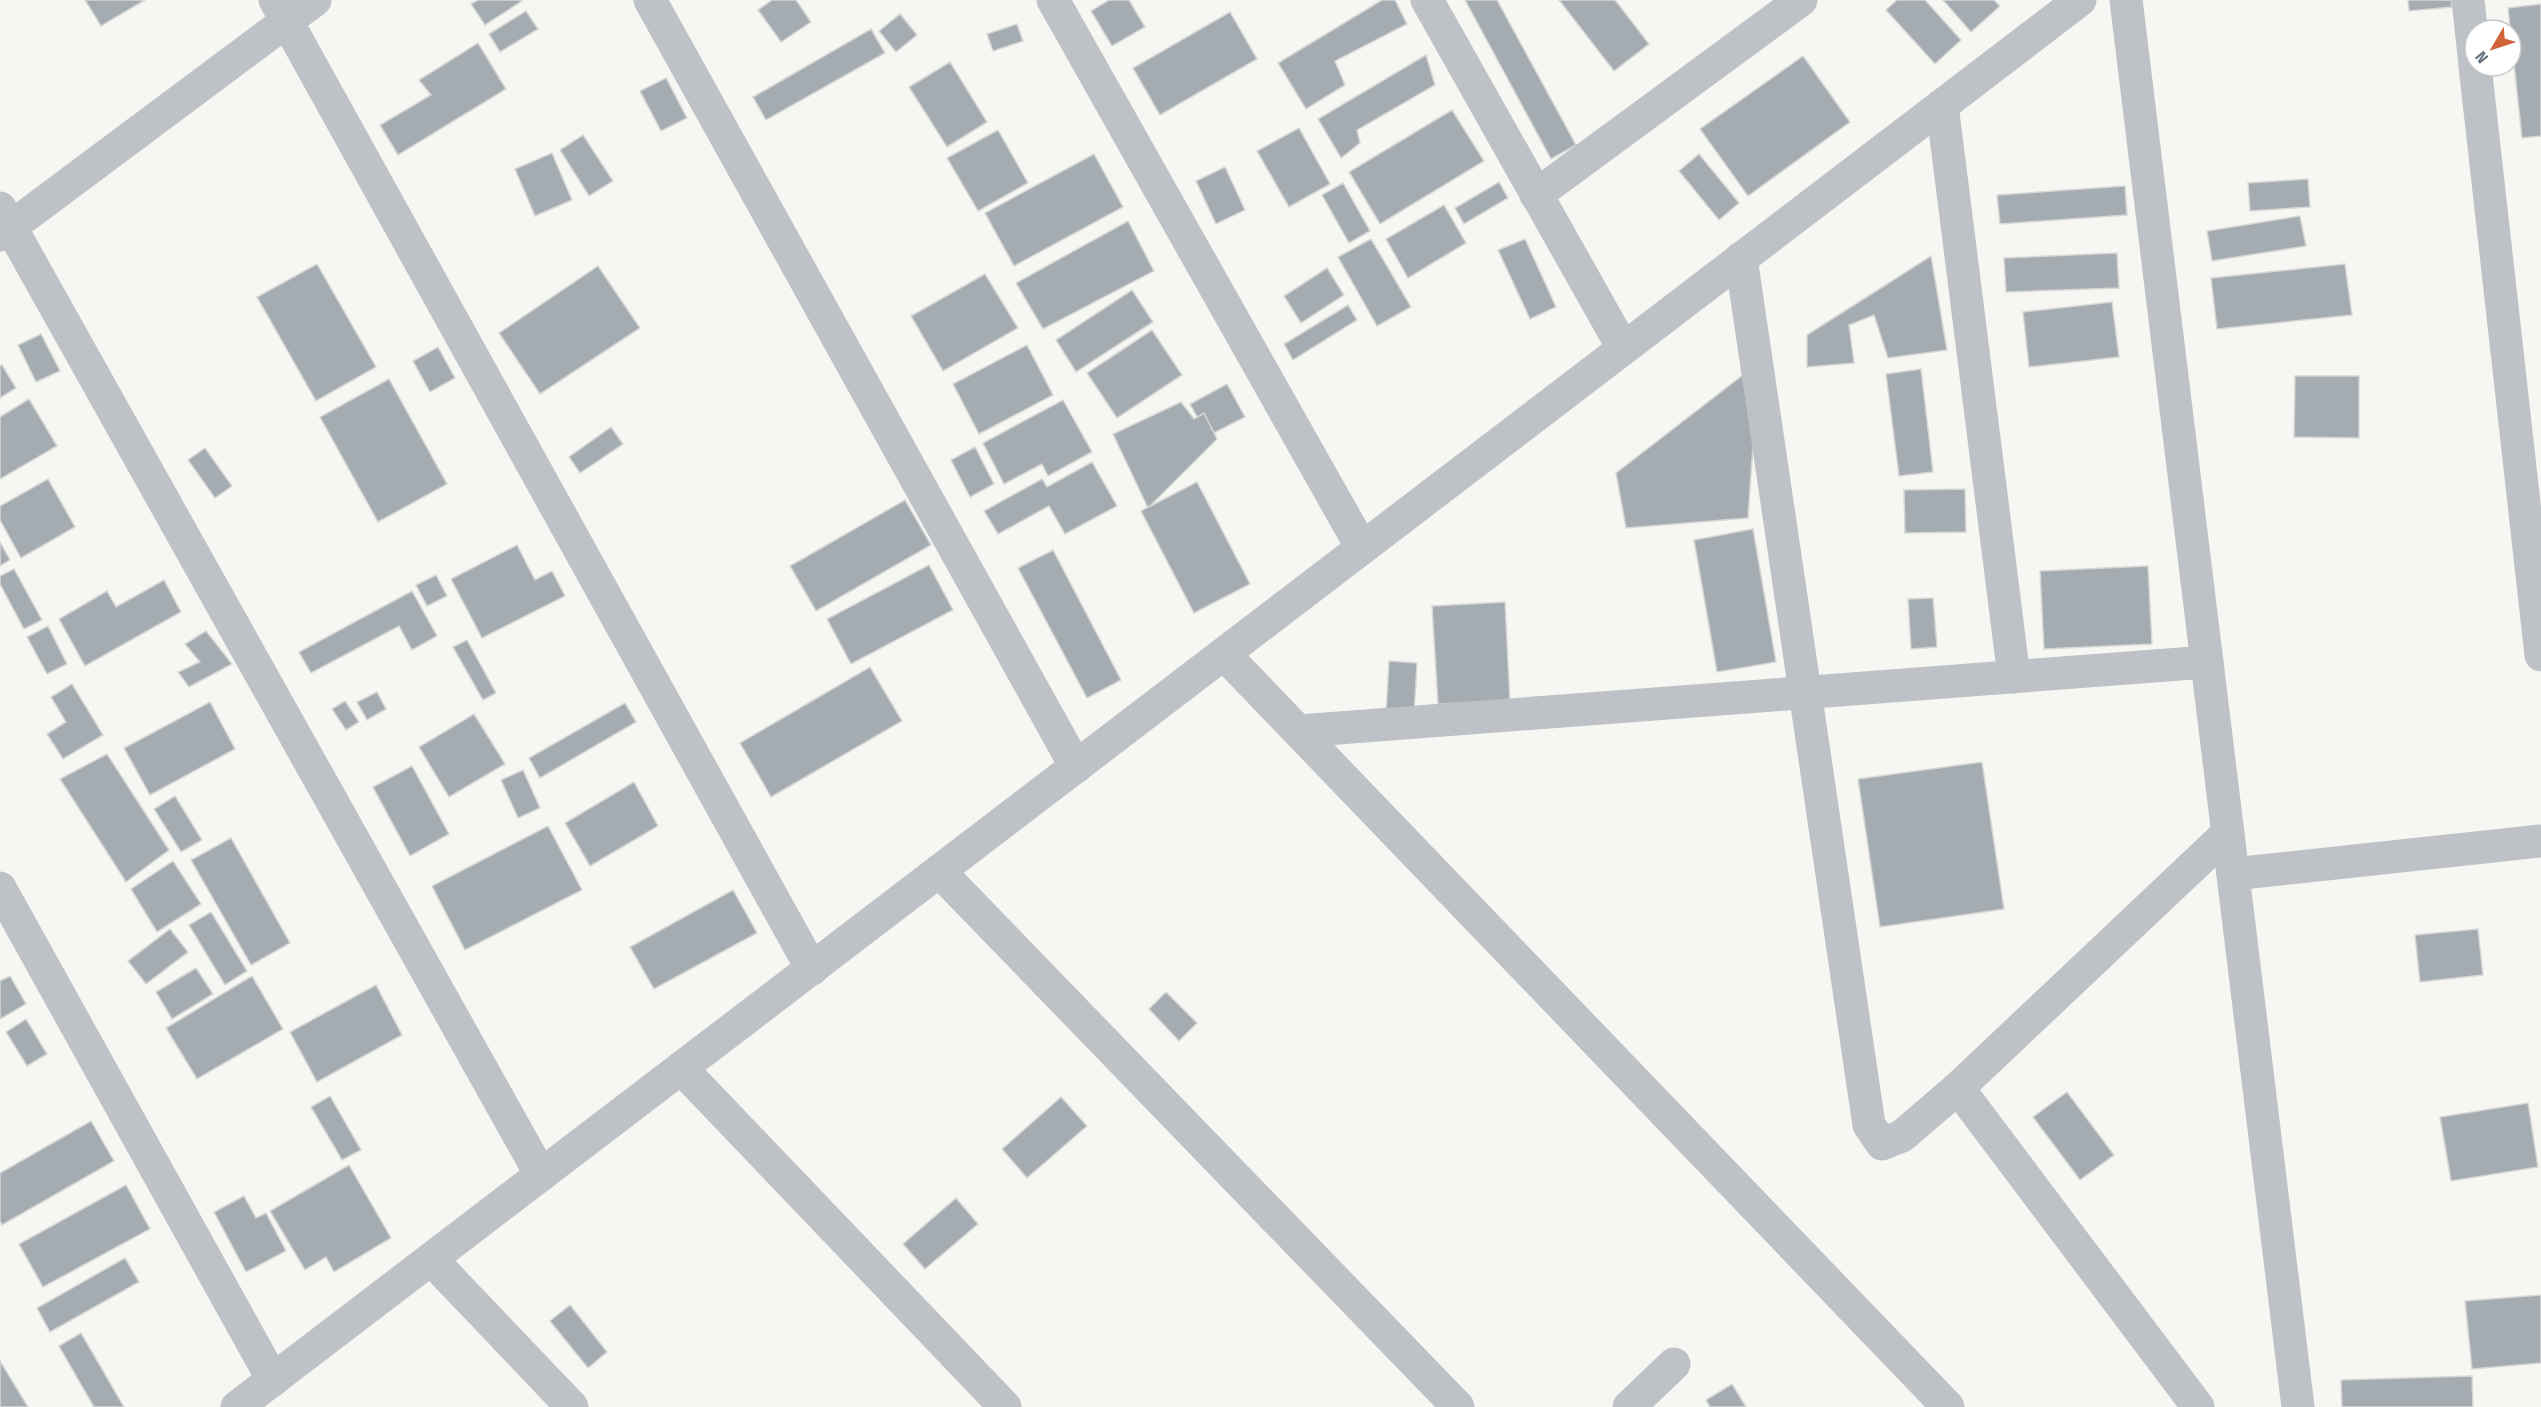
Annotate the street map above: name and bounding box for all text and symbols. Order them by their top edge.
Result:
north arrow [2463,18,2523,78]
text: N [2471,47,2492,67]

